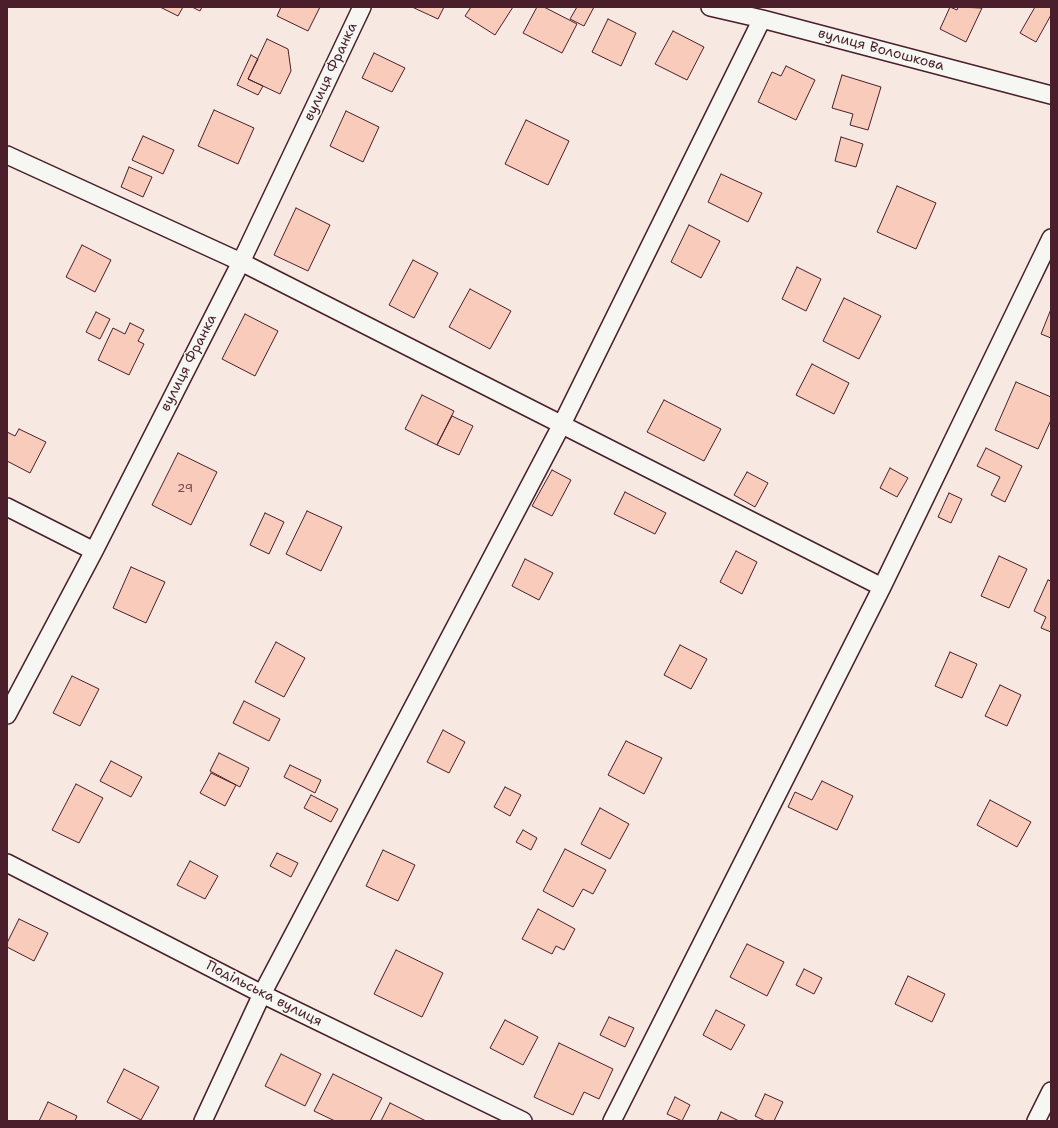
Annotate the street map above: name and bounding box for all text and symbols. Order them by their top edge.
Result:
street label: вулиця Франка [301,20,361,124]
street label: вулиця Волошкова [816,25,946,75]
street label: вулиця Франка [157,312,221,414]
house number: 29 [177,482,193,496]
street label: Подільська вулиця [203,957,325,1031]

